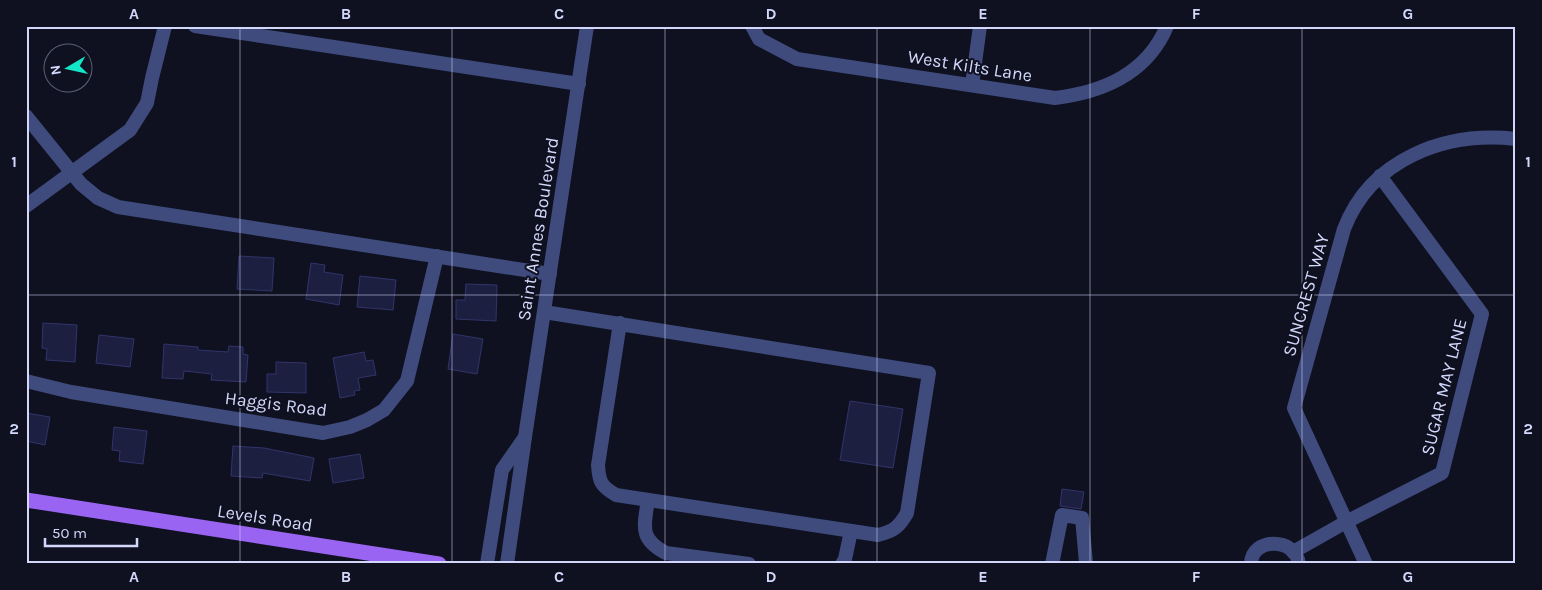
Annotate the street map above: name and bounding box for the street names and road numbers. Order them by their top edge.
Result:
street label: West Kilts Lane [906,45,1034,87]
street label: Saint Annes Boulevard [513,136,563,322]
street label: SUNCREST WAY [1278,231,1334,359]
street label: SUGAR MAY LANE [1416,316,1472,458]
street label: Haggis Road [224,387,328,421]
street label: Levels Road [216,500,314,536]

